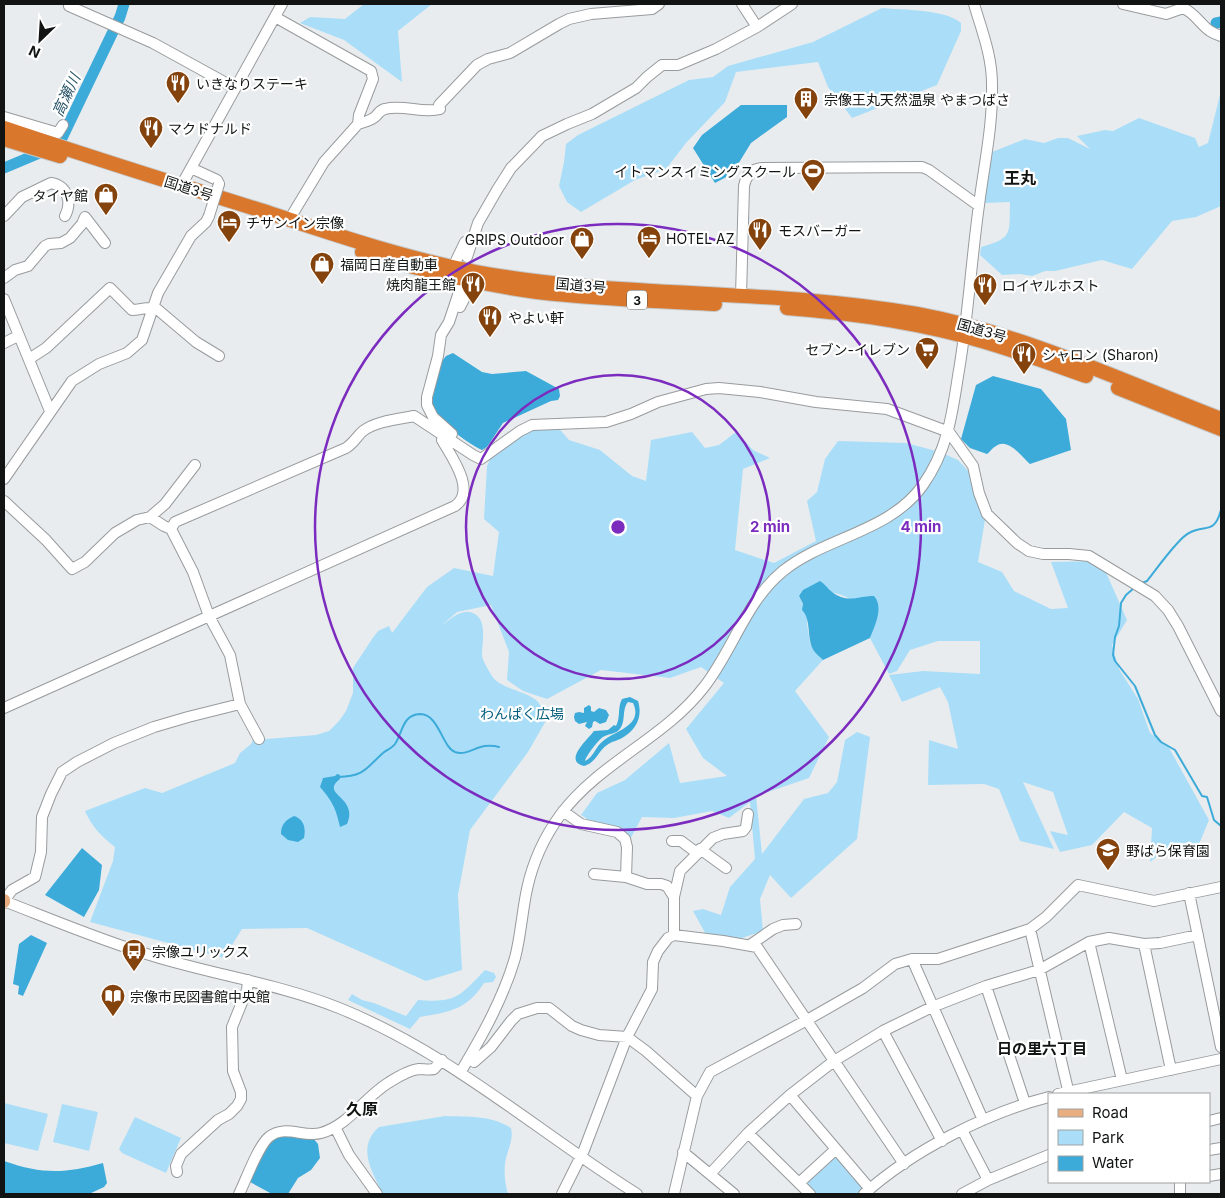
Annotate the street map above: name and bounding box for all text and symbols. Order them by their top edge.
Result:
north arrow [15,15,65,65]
text: N [26,42,43,62]
water label: 高瀬川 [48,69,85,119]
restaurant icon: いきなりステーキ [165,70,191,104]
place label: いきなりステーキ [196,75,308,92]
building icon: 宗像王丸天然温泉 やまつばさ [793,86,819,120]
place label: 宗像王丸天然温泉 やまつばさ [824,91,1010,108]
restaurant icon: マクドナルド [138,115,164,149]
place label: マクドナルド [168,120,252,137]
sports icon: イトマンスイミングスクール [800,158,826,192]
place label: イトマンスイミングスクール [614,163,796,180]
district label: 王丸 [1004,168,1036,188]
street label: 国道3号 [162,172,216,204]
shop icon: タイヤ館 [93,182,119,216]
place label: タイヤ館 [32,187,88,204]
hotel icon: チサンイン宗像 [216,209,242,243]
place label: チサンイン宗像 [246,214,344,231]
restaurant icon: モスバーガー [747,217,773,251]
place label: モスバーガー [778,222,862,239]
hotel icon: HOTEL AZ [636,225,662,259]
shop icon: GRIPS Outdoor [569,226,595,260]
place label: HOTEL AZ [666,230,734,247]
place label: GRIPS Outdoor [465,231,564,248]
shop icon: 福岡日産自動車 [309,251,335,285]
place label: 福岡日産自動車 [340,256,438,273]
restaurant icon: 焼肉龍王館 [460,271,486,305]
restaurant icon: ロイヤルホスト [972,272,998,306]
street label: 国道3号 [555,274,607,296]
place label: 焼肉龍王館 [386,276,456,293]
place label: ロイヤルホスト [1002,277,1100,294]
road number: 3 [627,290,647,310]
restaurant icon: やよい軒 [477,304,503,338]
place label: やよい軒 [508,309,564,326]
street label: 国道3号 [955,315,1009,345]
supermarket icon: セブン-イレブン [914,336,940,370]
place label: セブン-イレブン [806,341,910,358]
restaurant icon: シャロン (Sharon) [1011,341,1037,375]
place label: シャロン (Sharon) [1042,346,1159,363]
text: 2 min [750,517,790,536]
text: 4 min [901,517,941,536]
centre of rings [609,518,627,536]
park label: わんぱく広場 [480,705,564,722]
school or university icon: 野ばら保育園 [1095,837,1121,871]
place label: 野ばら保育園 [1126,842,1210,859]
bus stop icon: 宗像ユリックス [121,938,147,972]
place label: 宗像ユリックス [152,943,250,960]
library icon: 宗像市民図書館中央館 [100,983,126,1017]
place label: 宗像市民図書館中央館 [130,988,270,1005]
district label: 日の里六丁目 [997,1039,1087,1058]
legend [1048,1093,1210,1183]
district label: 久原 [346,1099,378,1119]
text: Road [1092,1103,1128,1122]
text: Park [1092,1128,1125,1147]
text: Water [1092,1153,1134,1172]

